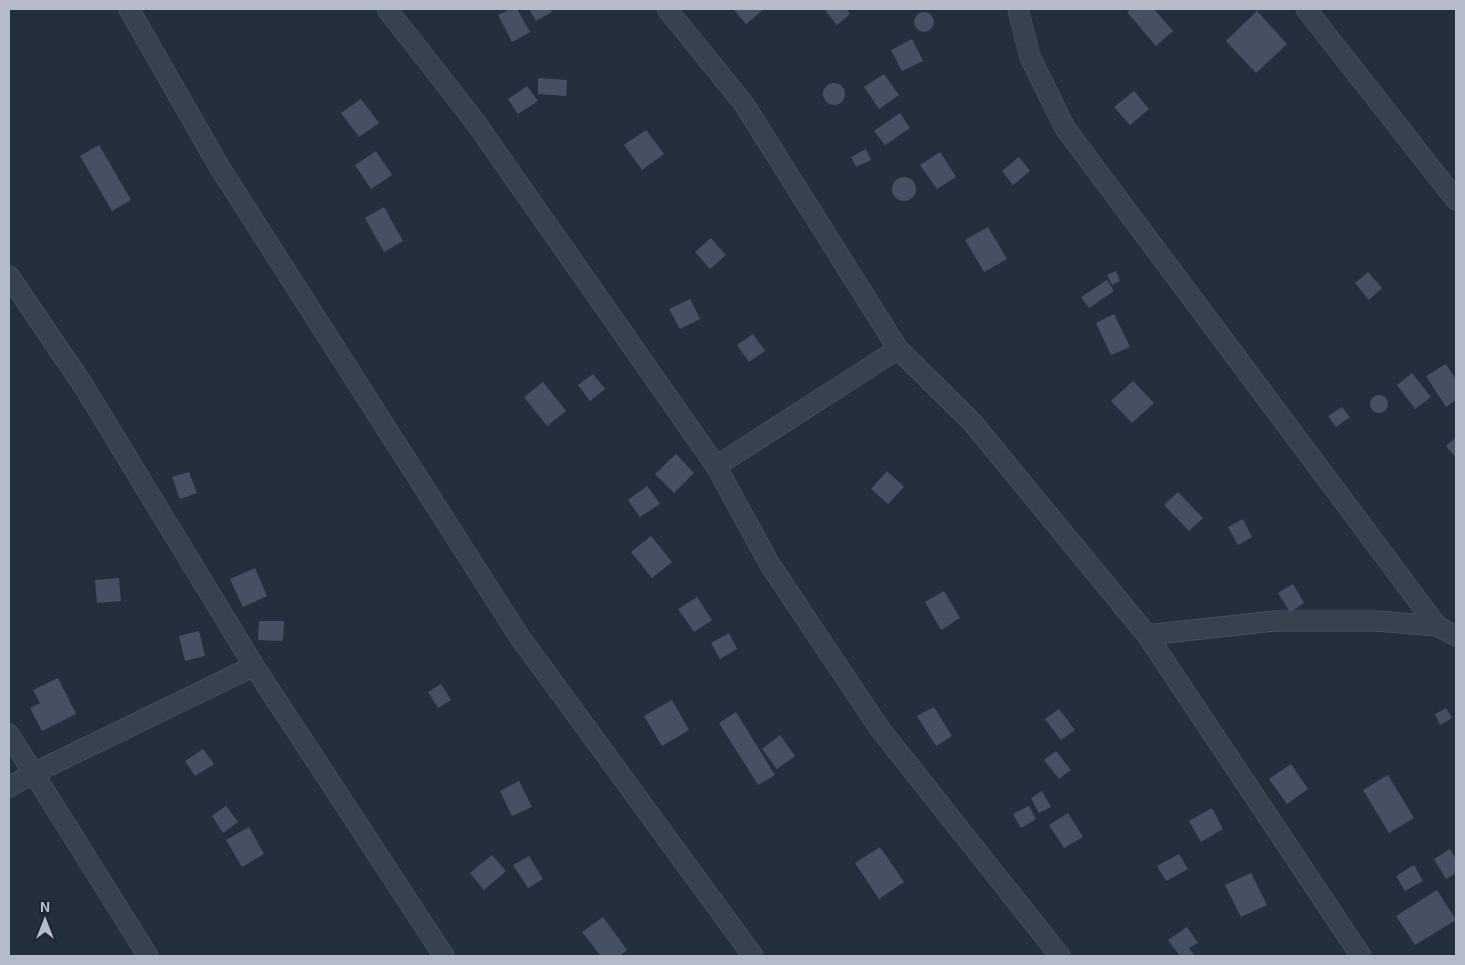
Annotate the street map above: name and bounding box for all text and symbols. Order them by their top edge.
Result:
north arrow [20,895,70,945]
text: N [40,898,50,915]

